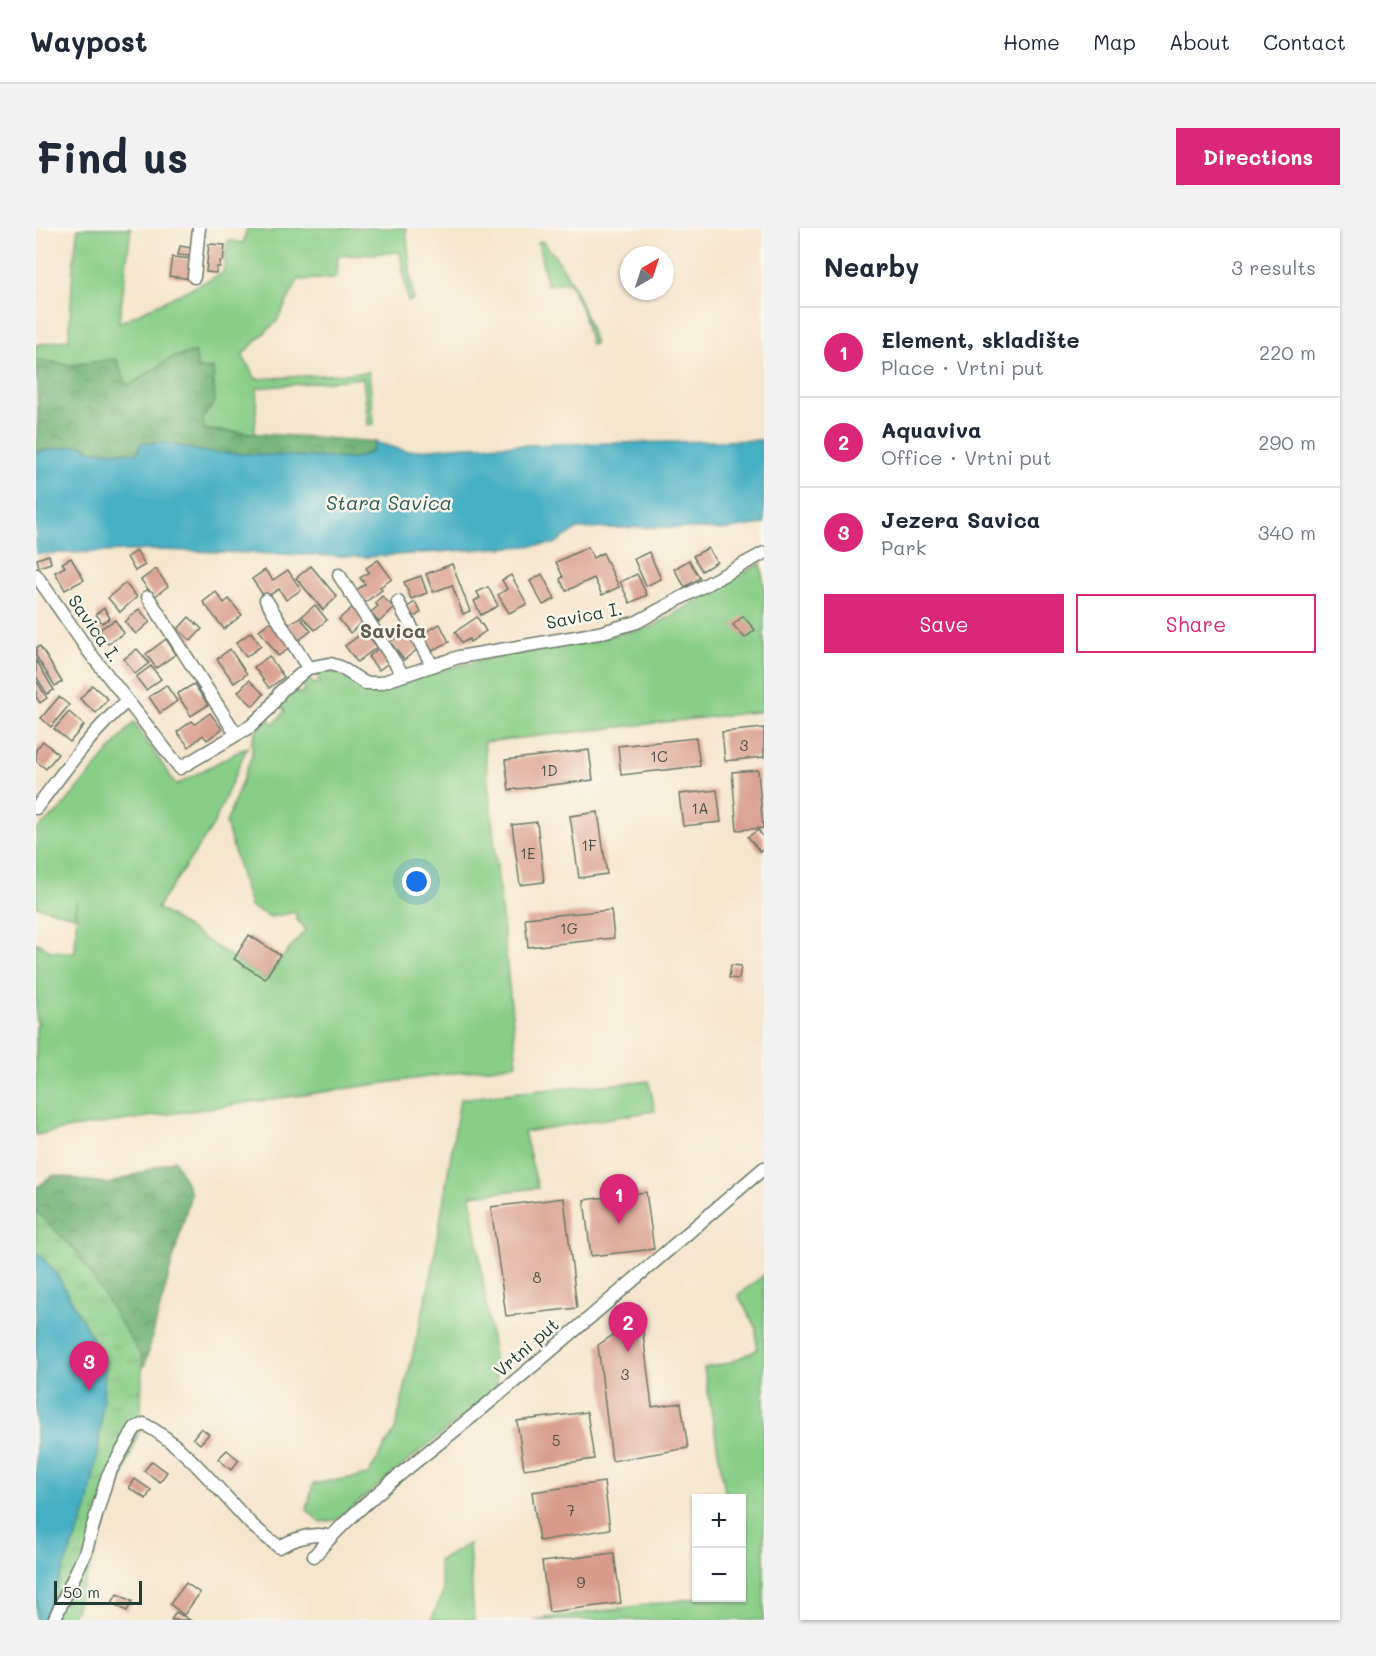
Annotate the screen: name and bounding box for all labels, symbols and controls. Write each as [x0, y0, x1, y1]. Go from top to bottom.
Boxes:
text: Waypost [30, 23, 147, 59]
text: Home [1003, 28, 1060, 55]
text: Map [1093, 28, 1136, 55]
text: About [1169, 28, 1230, 55]
text: Contact [1263, 28, 1346, 55]
button: Directions [1176, 128, 1340, 185]
text: Find us [36, 129, 188, 184]
north arrow [620, 246, 674, 300]
text: Nearby [824, 250, 919, 284]
text: 3 results [1231, 254, 1316, 280]
text: Element, skladište [881, 325, 1080, 354]
text: 1 [839, 339, 848, 365]
text: 220 m [1259, 339, 1316, 365]
text: Place · Vrtni put [881, 354, 1044, 380]
text: Aquaviva [881, 415, 981, 444]
text: 2 [838, 429, 849, 455]
text: 290 m [1258, 429, 1316, 455]
text: Office · Vrtni put [881, 444, 1052, 470]
water label: Stara Savica [326, 489, 452, 515]
text: Jezera Savica [881, 505, 1040, 534]
text: 3 [838, 519, 850, 545]
text: 340 m [1258, 519, 1316, 545]
text: Park [881, 534, 926, 560]
street label: Savica I. [63, 590, 127, 666]
button: Save [824, 594, 1064, 653]
button: Share [1076, 594, 1316, 653]
street label: Savica I. [544, 596, 624, 634]
district label: Savica [360, 617, 426, 643]
house number: 3 [740, 735, 749, 755]
house number: 1C [650, 746, 668, 766]
house number: 1D [540, 760, 558, 780]
house number: 1A [691, 798, 709, 818]
house number: 1F [581, 835, 597, 855]
house number: 1E [520, 843, 536, 863]
your location [402, 867, 431, 896]
house number: 1G [560, 918, 578, 938]
pin: 1 [600, 1174, 638, 1224]
house number: 8 [532, 1267, 542, 1287]
pin: 2 [608, 1302, 648, 1352]
street label: Vrtni put [488, 1312, 564, 1382]
pin: 3 [70, 1342, 108, 1391]
house number: 3 [621, 1364, 630, 1384]
house number: 5 [552, 1430, 560, 1450]
map controls [692, 1494, 746, 1602]
button: + [692, 1494, 746, 1548]
house number: 7 [567, 1500, 575, 1520]
button: − [692, 1548, 746, 1602]
house number: 9 [577, 1572, 586, 1592]
scale bar [54, 1578, 142, 1606]
text: 50 m [63, 1581, 100, 1602]

